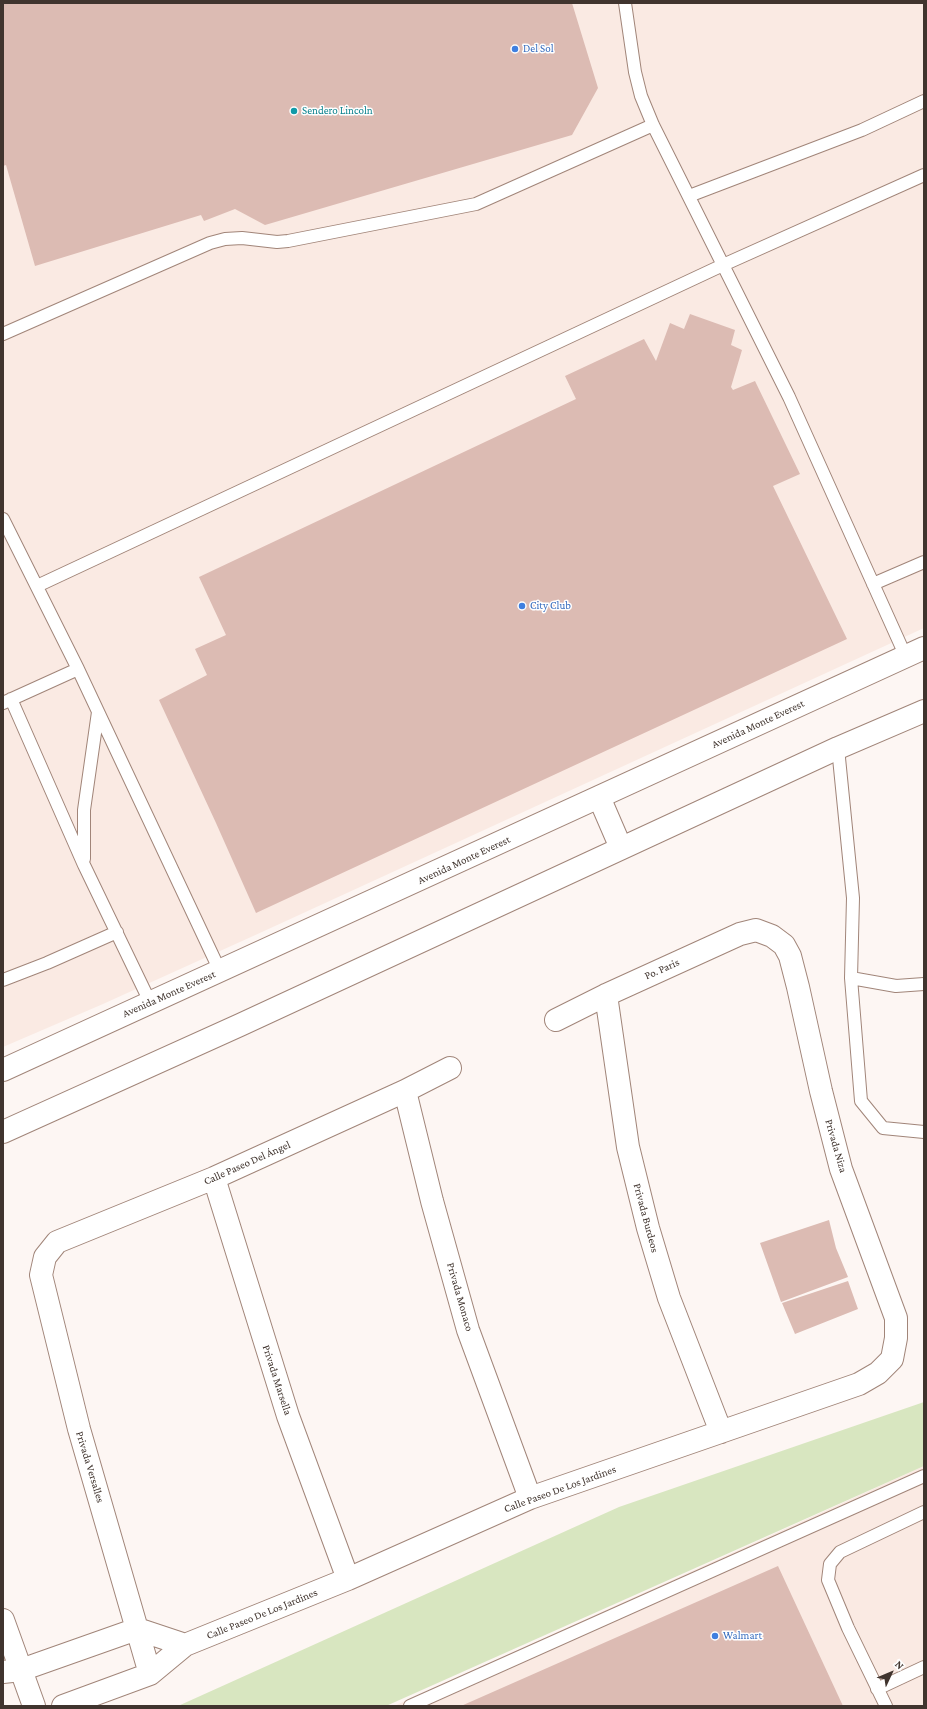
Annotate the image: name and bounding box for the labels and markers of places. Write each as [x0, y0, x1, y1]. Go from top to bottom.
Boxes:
place label: Del Sol [523, 42, 554, 56]
marker: Del Sol [510, 44, 520, 54]
place label: Sendero Lincoln [302, 104, 373, 118]
marker: Sendero Lincoln [289, 106, 299, 116]
place label: City Club [530, 599, 571, 613]
marker: City Club [517, 601, 527, 611]
place label: Walmart [723, 1629, 762, 1643]
marker: Walmart [710, 1631, 720, 1641]

